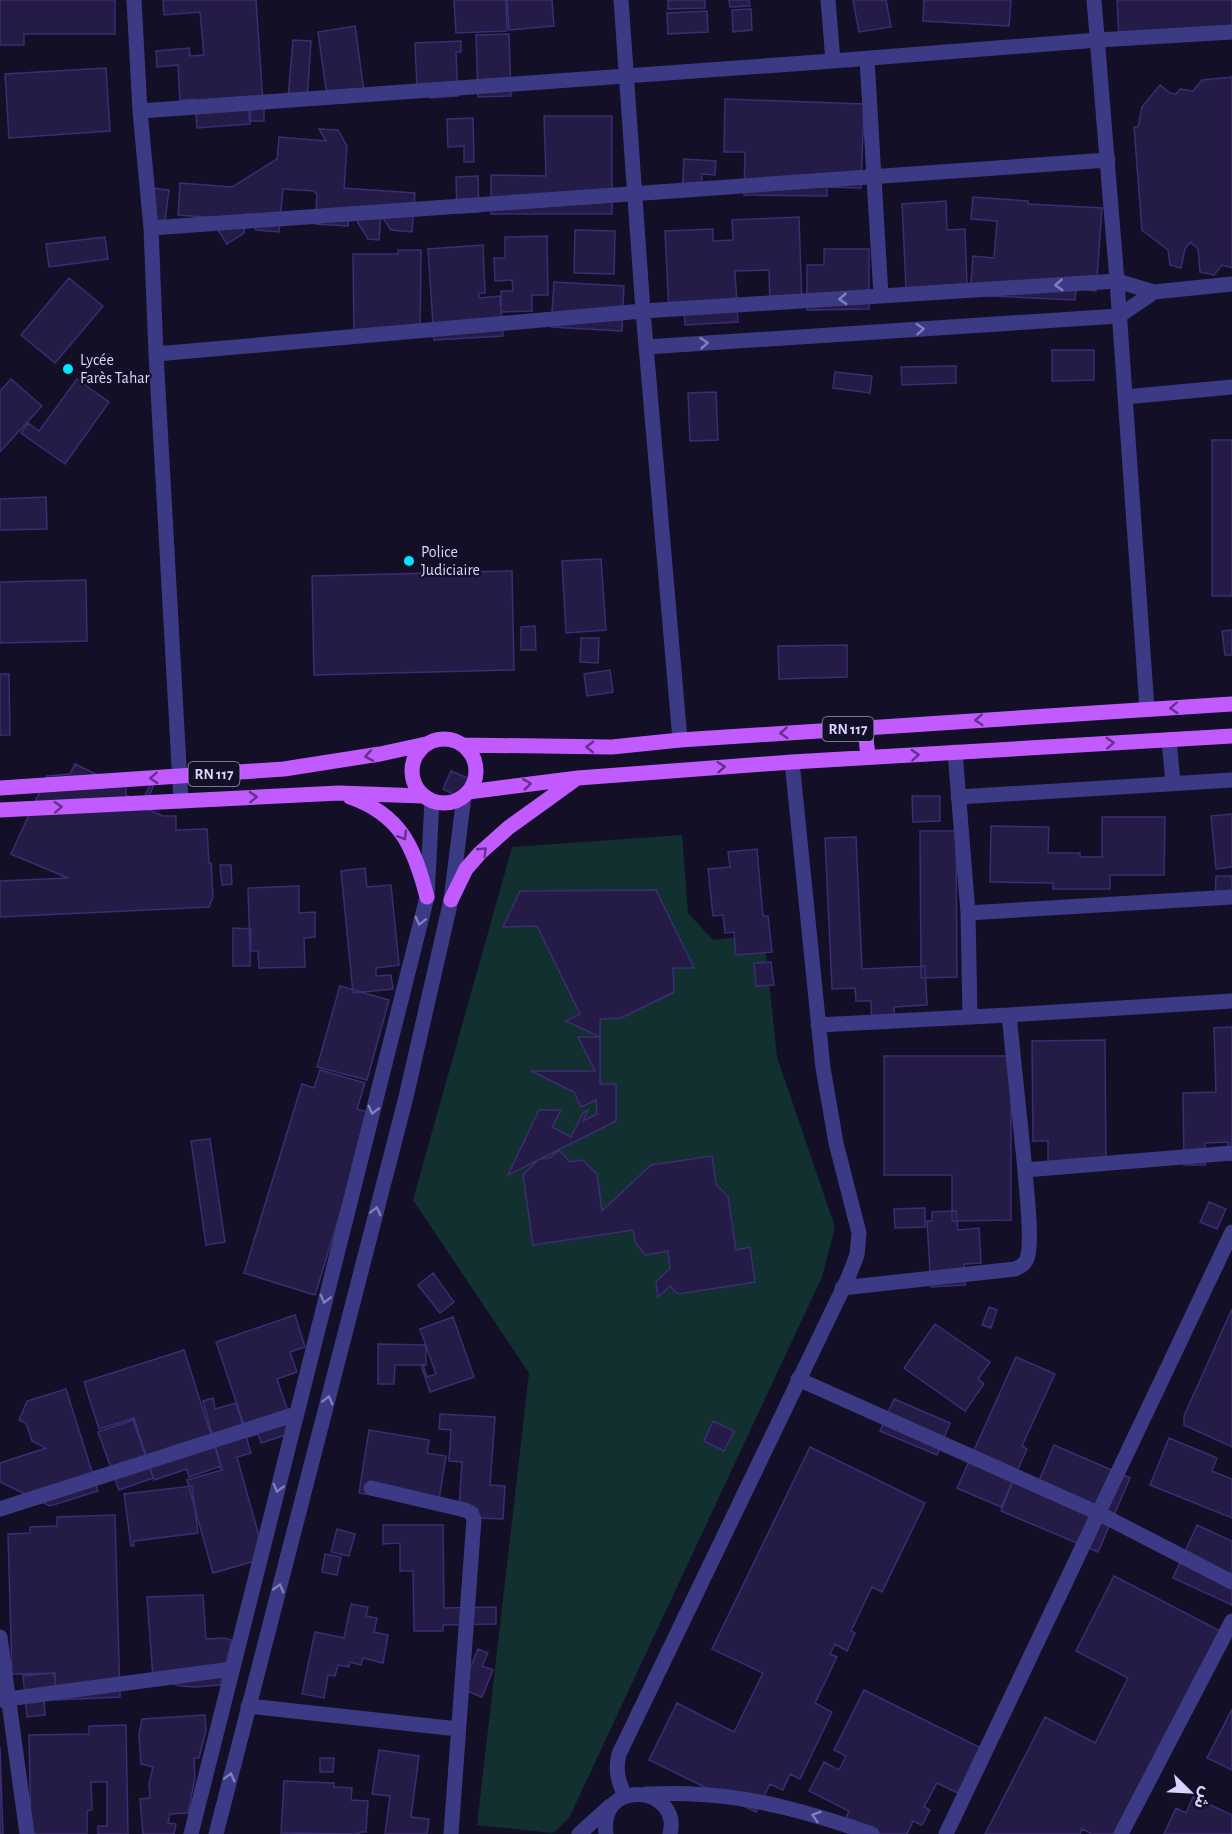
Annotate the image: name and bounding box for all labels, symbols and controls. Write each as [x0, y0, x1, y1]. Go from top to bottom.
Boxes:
one-way arrow [1054, 278, 1063, 291]
one-way arrow [838, 292, 847, 305]
one-way arrow [915, 323, 924, 336]
one-way arrow [700, 337, 709, 350]
place label: Lycée Farès Tahar [80, 352, 151, 386]
marker: Lycée Farès Tahar [61, 362, 75, 376]
place label: Police Judiciaire [421, 544, 480, 578]
marker: Police Judiciaire [402, 554, 416, 568]
one-way arrow [1169, 701, 1178, 714]
one-way arrow [974, 714, 983, 727]
road number: RN 117 [822, 717, 874, 741]
one-way arrow [780, 726, 789, 739]
one-way arrow [1106, 737, 1115, 750]
one-way arrow [586, 741, 595, 753]
one-way arrow [911, 748, 920, 761]
one-way arrow [364, 749, 374, 762]
one-way arrow [716, 761, 725, 774]
road number: RN 117 [188, 762, 240, 786]
one-way arrow [149, 772, 158, 785]
one-way arrow [522, 779, 531, 791]
one-way arrow [249, 791, 258, 804]
one-way arrow [54, 801, 63, 814]
one-way arrow [396, 830, 408, 840]
one-way arrow [476, 847, 486, 858]
one-way arrow [415, 916, 428, 926]
one-way arrow [367, 1105, 380, 1115]
one-way arrow [369, 1206, 382, 1216]
one-way arrow [320, 1294, 333, 1304]
one-way arrow [320, 1395, 333, 1405]
one-way arrow [272, 1483, 285, 1493]
one-way arrow [272, 1584, 284, 1594]
north arrow [1160, 1762, 1220, 1822]
one-way arrow [223, 1772, 236, 1782]
text: ش [1190, 1784, 1215, 1811]
one-way arrow [811, 1811, 822, 1823]

